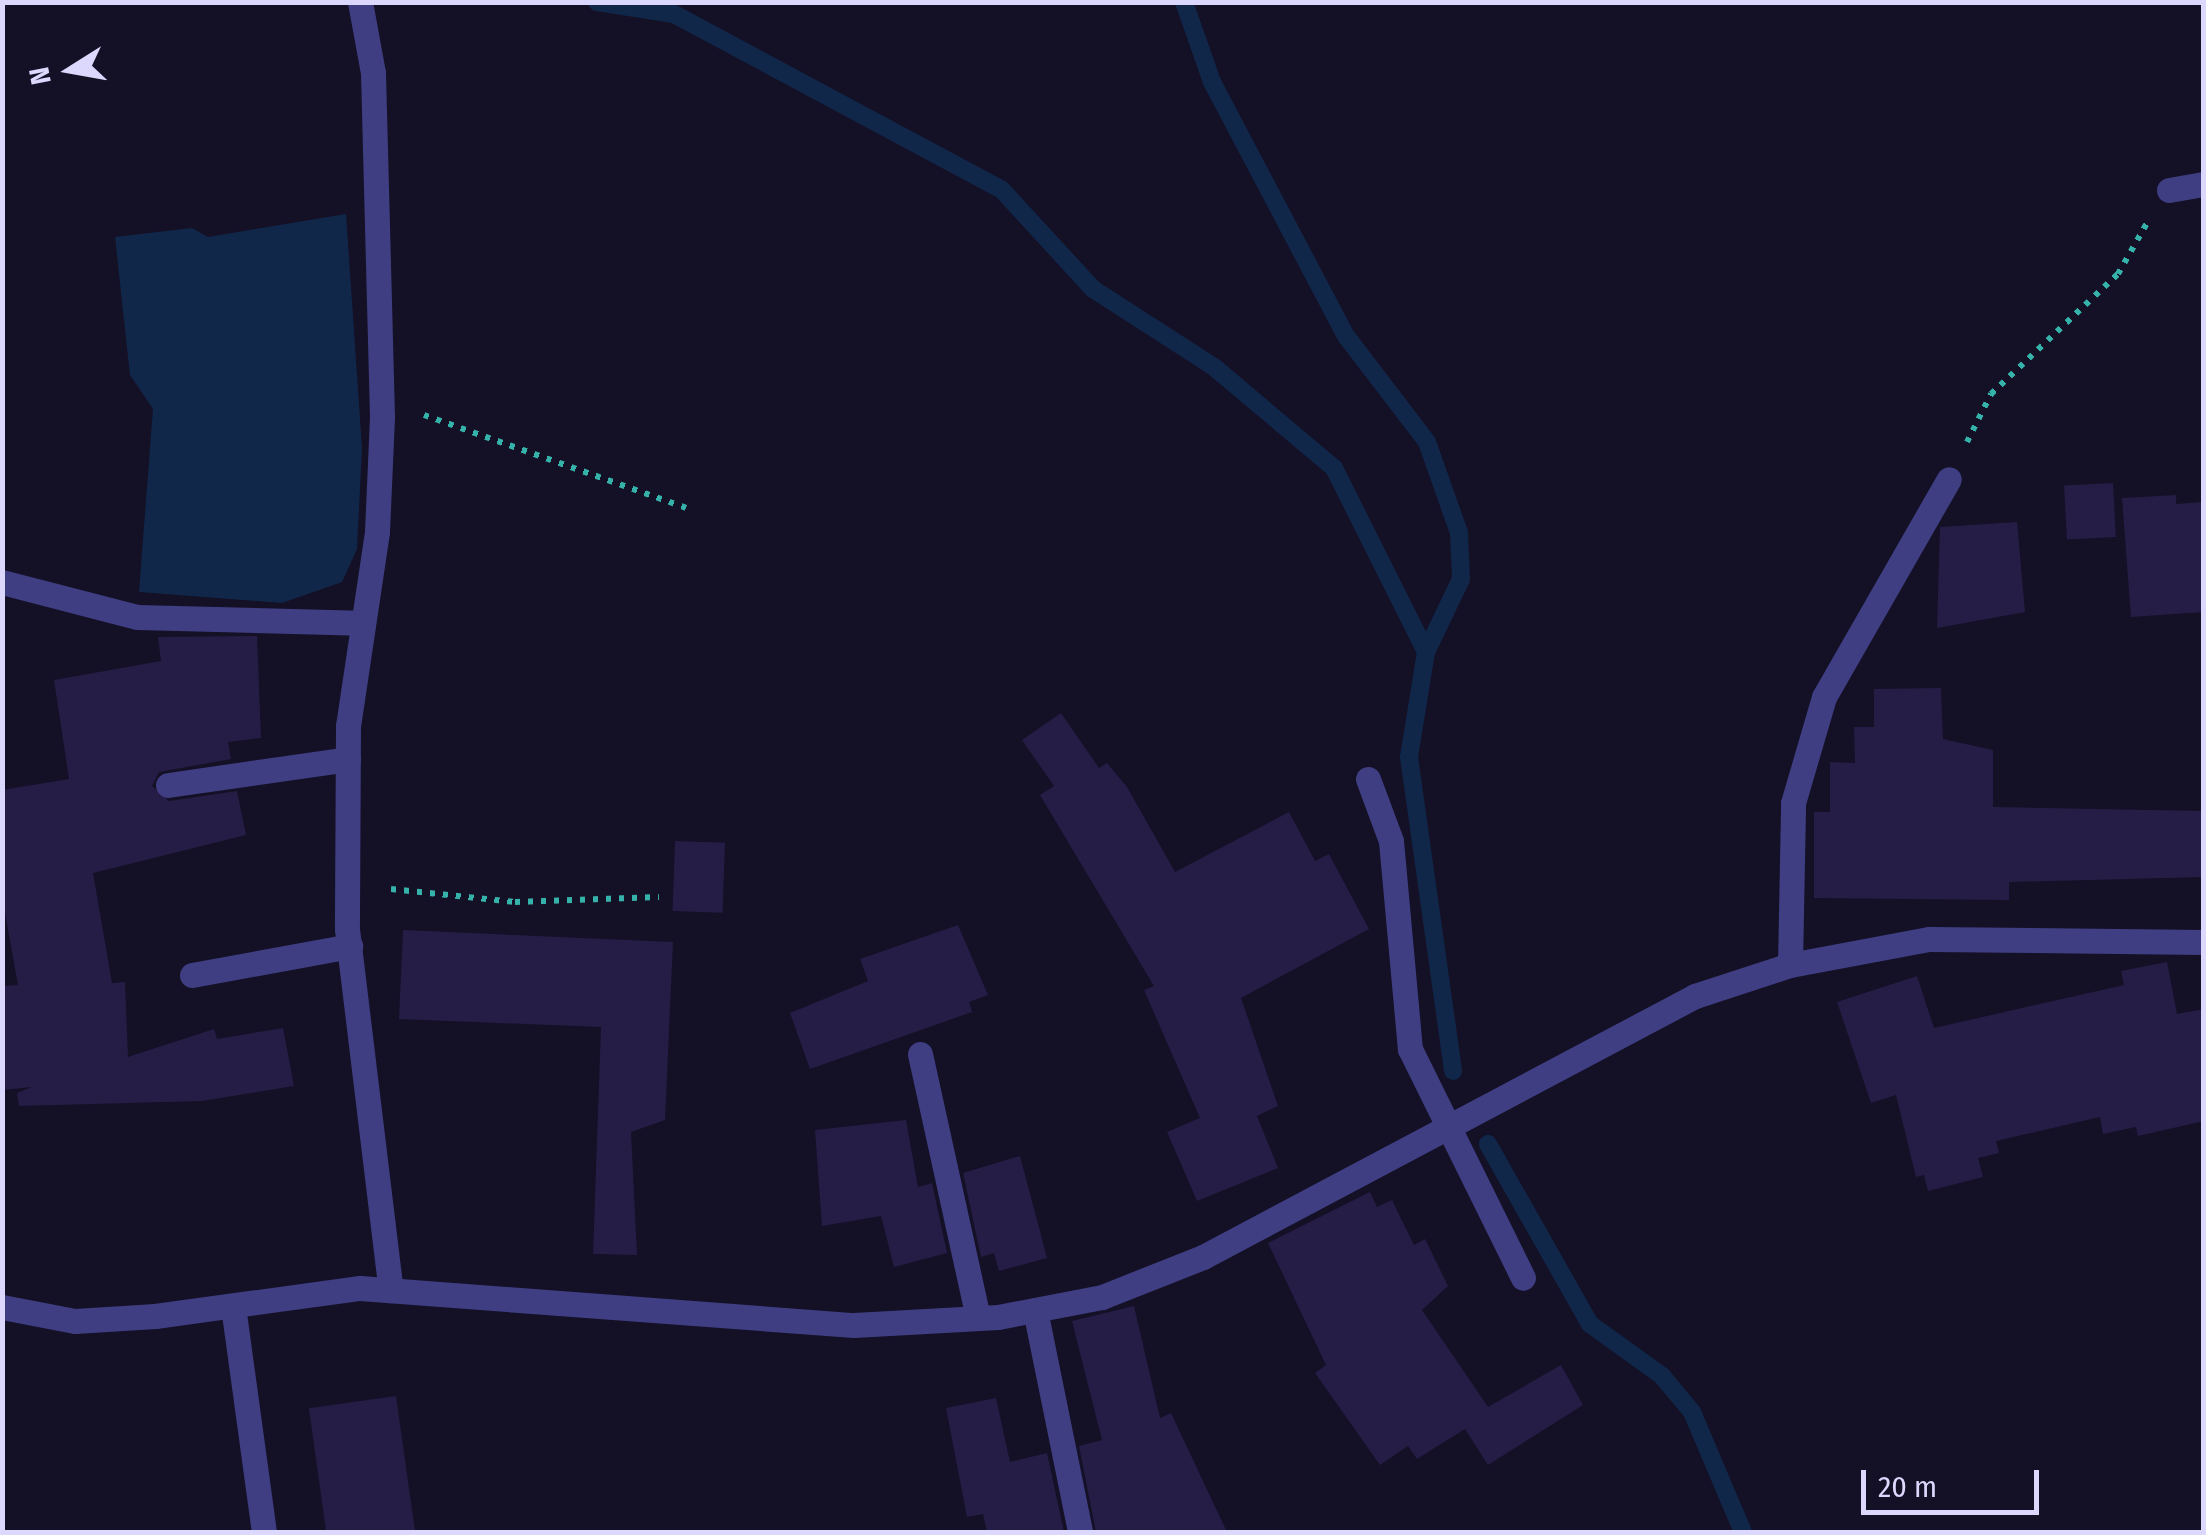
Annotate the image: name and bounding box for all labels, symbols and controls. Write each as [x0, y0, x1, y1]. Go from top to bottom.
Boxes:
north arrow [20, 20, 120, 120]
text: N [22, 64, 58, 87]
scale bar [1866, 1450, 2044, 1512]
text: 20 m [1878, 1469, 1937, 1505]

